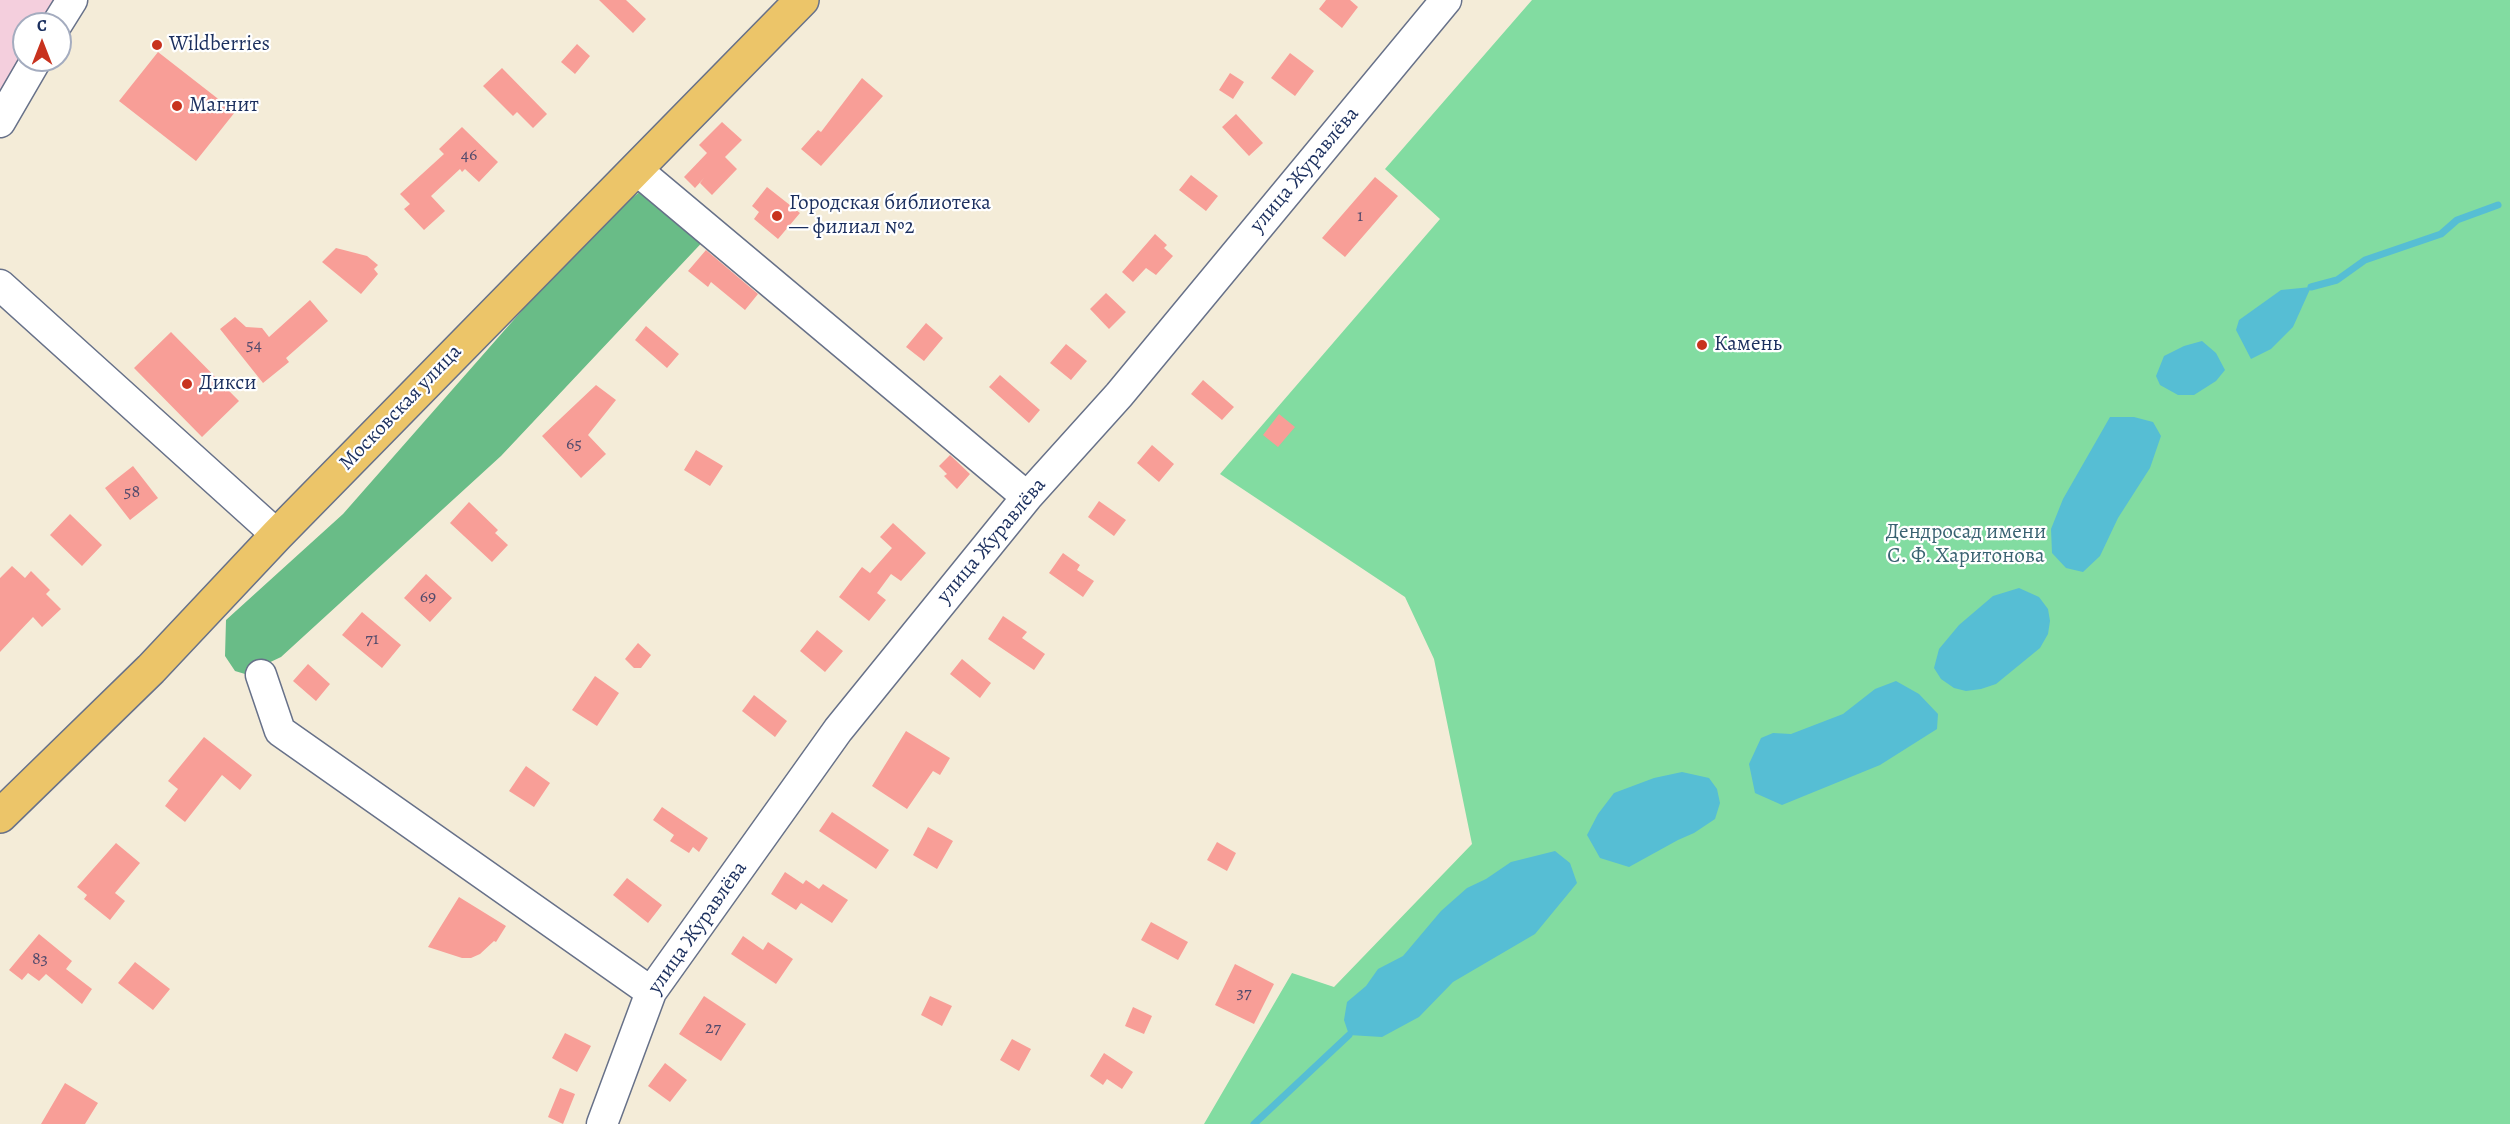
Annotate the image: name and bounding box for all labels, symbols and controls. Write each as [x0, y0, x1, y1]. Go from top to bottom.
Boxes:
north arrow [12, 12, 72, 72]
text: С [37, 15, 47, 37]
place label: Wildberries [169, 32, 270, 58]
marker: Wildberries [150, 38, 164, 52]
place label: Магнит [189, 93, 259, 119]
marker: Магнит [170, 99, 184, 113]
street label: улица Журавлёва [1245, 102, 1365, 238]
house number: 46 [461, 145, 477, 167]
place label: Городская библиотека — филиал №2 [789, 191, 991, 241]
house number: 1 [1357, 206, 1363, 228]
marker: Городская библиотека — филиал №2 [770, 209, 784, 223]
place label: Камень [1714, 332, 1782, 358]
house number: 54 [246, 335, 262, 357]
marker: Камень [1695, 338, 1709, 352]
street label: Московская улица [335, 340, 467, 476]
place label: Дикси [199, 371, 257, 397]
marker: Дикси [180, 377, 194, 391]
house number: 65 [566, 434, 582, 456]
street label: улица Журавлёва [932, 473, 1052, 609]
house number: 58 [124, 482, 140, 504]
park label: Дендросад имени С. Ф. Харитонова [1886, 520, 2046, 570]
house number: 69 [420, 587, 436, 609]
house number: 71 [365, 629, 379, 651]
street label: улица Журавлёва [643, 857, 753, 999]
house number: 83 [32, 949, 48, 971]
house number: 37 [1236, 983, 1252, 1005]
house number: 27 [705, 1018, 721, 1040]

